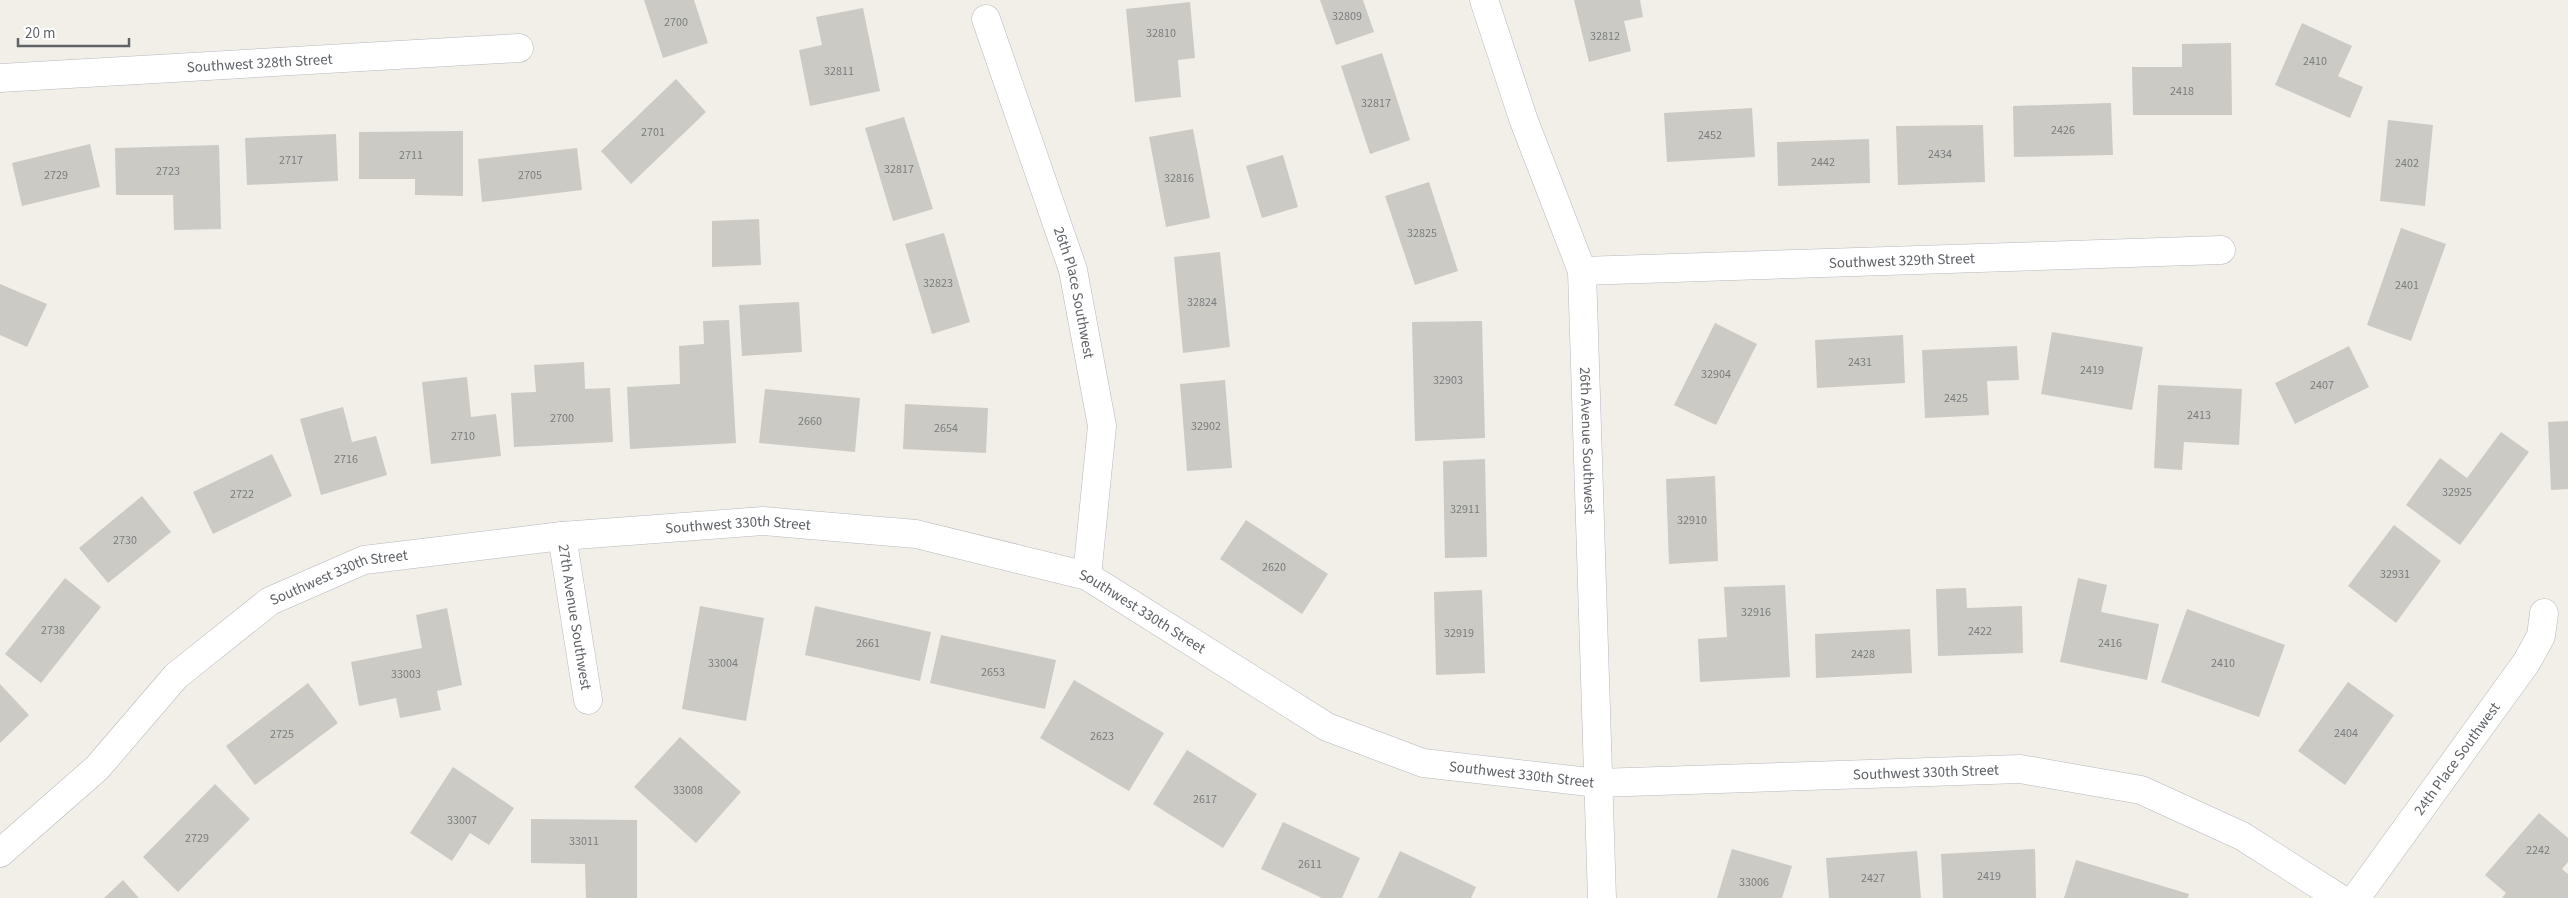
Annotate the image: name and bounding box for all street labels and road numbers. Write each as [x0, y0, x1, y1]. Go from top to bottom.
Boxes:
street label: Southwest 328th Street [186, 48, 333, 78]
street label: 26th Place Southwest [1048, 224, 1100, 360]
street label: Southwest 329th Street [1828, 248, 1975, 273]
street label: 26th Avenue Southwest [1575, 367, 1600, 515]
street label: Southwest 330th Street [664, 510, 812, 539]
street label: 27th Avenue Southwest [553, 543, 597, 691]
street label: Southwest 330th Street [266, 544, 409, 610]
street label: Southwest 330th Street [1077, 564, 1210, 659]
street label: 24th Place Southwest [2409, 698, 2505, 819]
street label: Southwest 330th Street [1448, 756, 1595, 793]
street label: Southwest 330th Street [1853, 759, 1999, 785]

